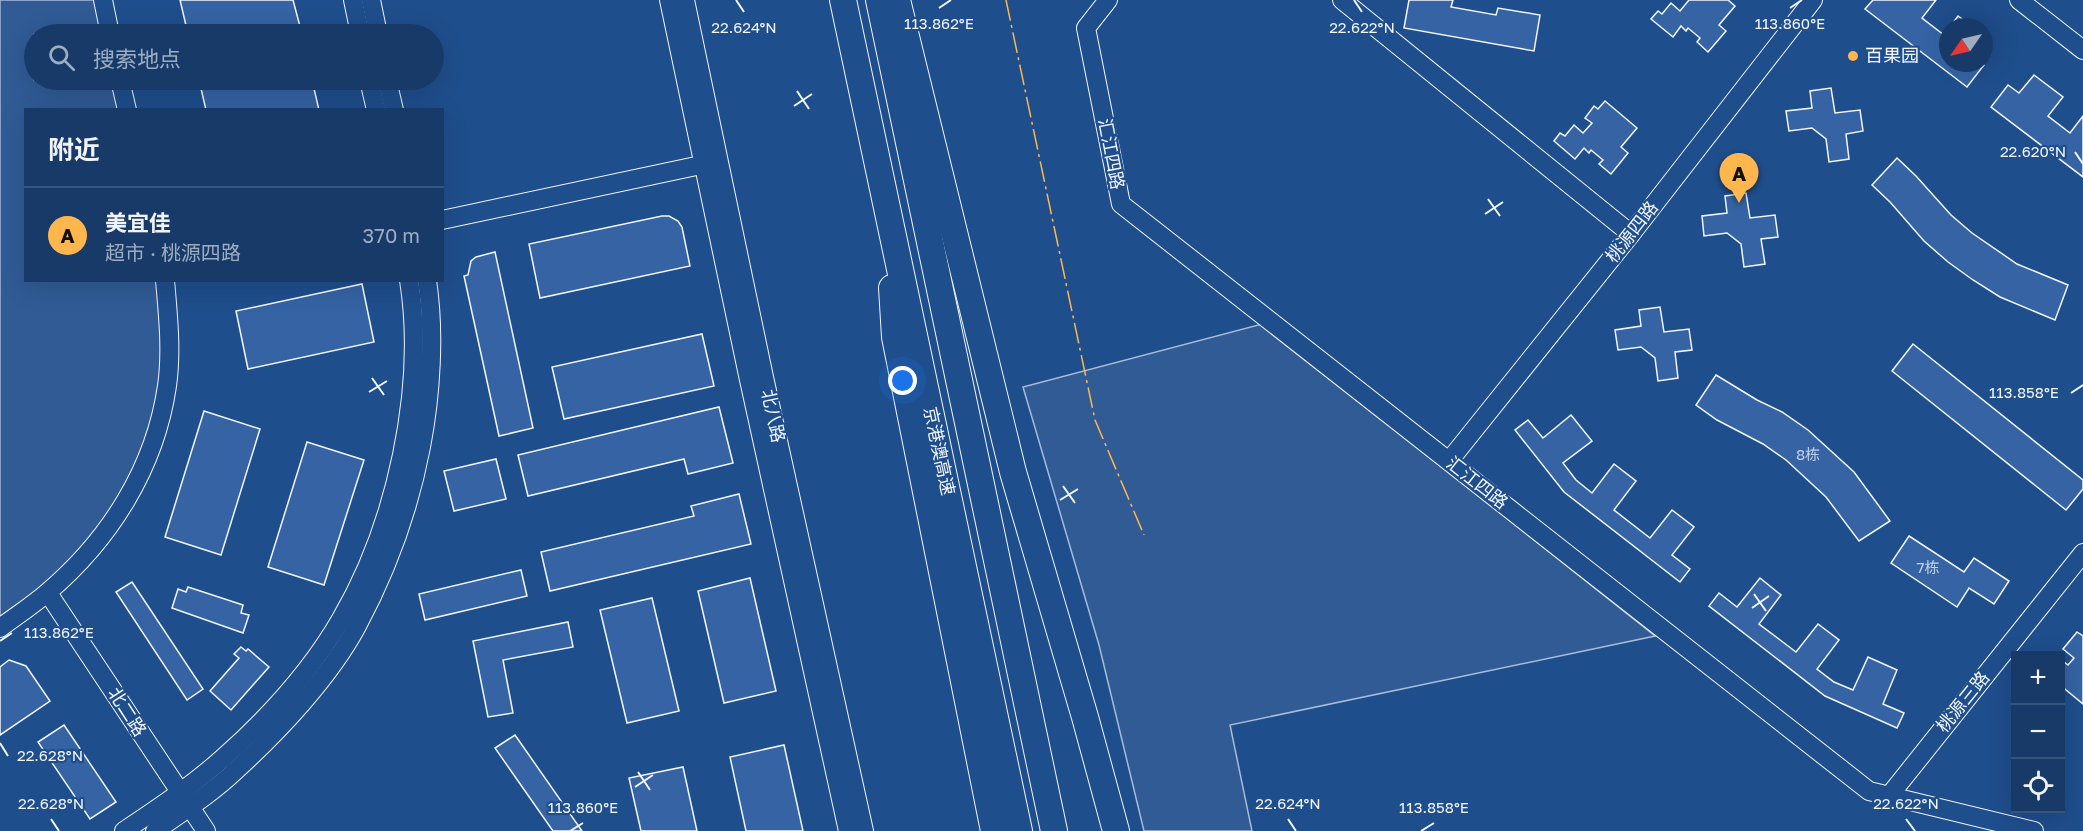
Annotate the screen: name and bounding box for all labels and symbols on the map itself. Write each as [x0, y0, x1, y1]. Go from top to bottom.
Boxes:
text: 113.862°E [904, 14, 974, 32]
text: 113.860°E [1755, 14, 1825, 32]
text: 22.624°N [711, 18, 777, 36]
text: 22.622°N [1329, 18, 1395, 36]
north arrow [1939, 18, 1993, 72]
place label: 百果园 [1865, 44, 1919, 66]
marker: 百果园 [1846, 49, 1860, 63]
street label: 汇江四路 [1094, 116, 1130, 191]
text: 22.620°N [2000, 142, 2066, 160]
pin: A [1720, 154, 1758, 203]
street label: 桃源四路 [1600, 196, 1662, 267]
your location [888, 366, 917, 395]
text: 113.858°E [1989, 383, 2059, 401]
street label: 北八路 [758, 387, 790, 444]
street label: 京港澳高速 [920, 404, 960, 497]
house number: 8栋 [1796, 445, 1820, 463]
street label: 汇江四路 [1442, 451, 1513, 513]
house number: 7栋 [1917, 558, 1939, 576]
text: 113.862°E [24, 623, 94, 641]
street label: 桃源三路 [1931, 666, 1993, 736]
street label: 北二路 [104, 683, 152, 740]
text: 22.628°N [17, 746, 83, 764]
text: 22.628°N [18, 794, 84, 812]
text: 22.624°N [1255, 794, 1321, 812]
text: 22.622°N [1873, 794, 1939, 812]
text: 113.860°E [548, 798, 618, 816]
text: 113.858°E [1399, 798, 1469, 816]

